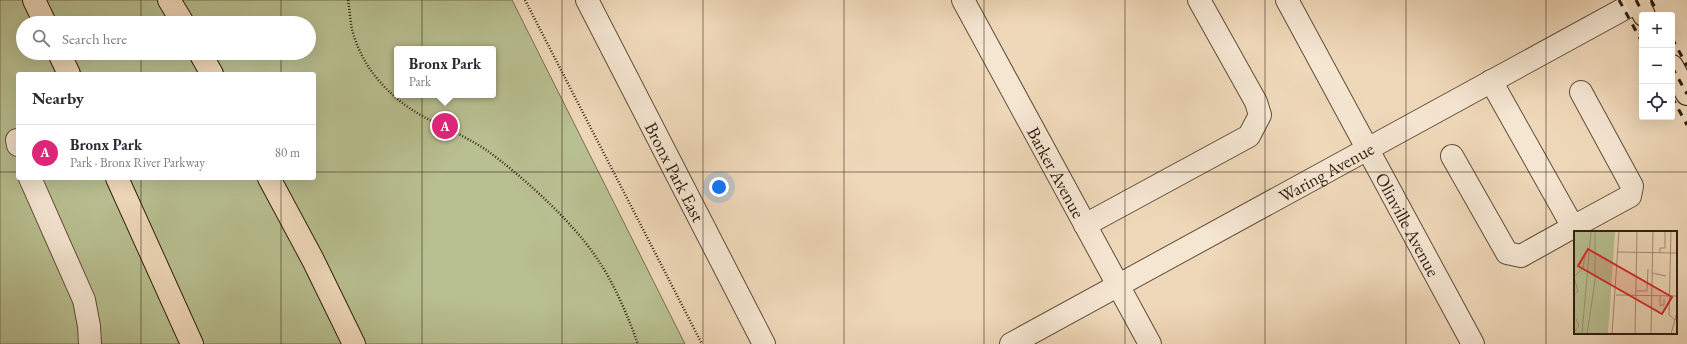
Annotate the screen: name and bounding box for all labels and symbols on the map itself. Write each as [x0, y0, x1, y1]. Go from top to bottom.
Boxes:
pin: A [432, 111, 458, 141]
street label: Bronx Park East [640, 118, 711, 226]
street label: Barker Avenue [1022, 123, 1091, 222]
street label: Waring Avenue [1274, 136, 1378, 207]
street label: Olinville Avenue [1371, 168, 1446, 280]
your location [709, 177, 729, 197]
inset map [1574, 231, 1677, 334]

